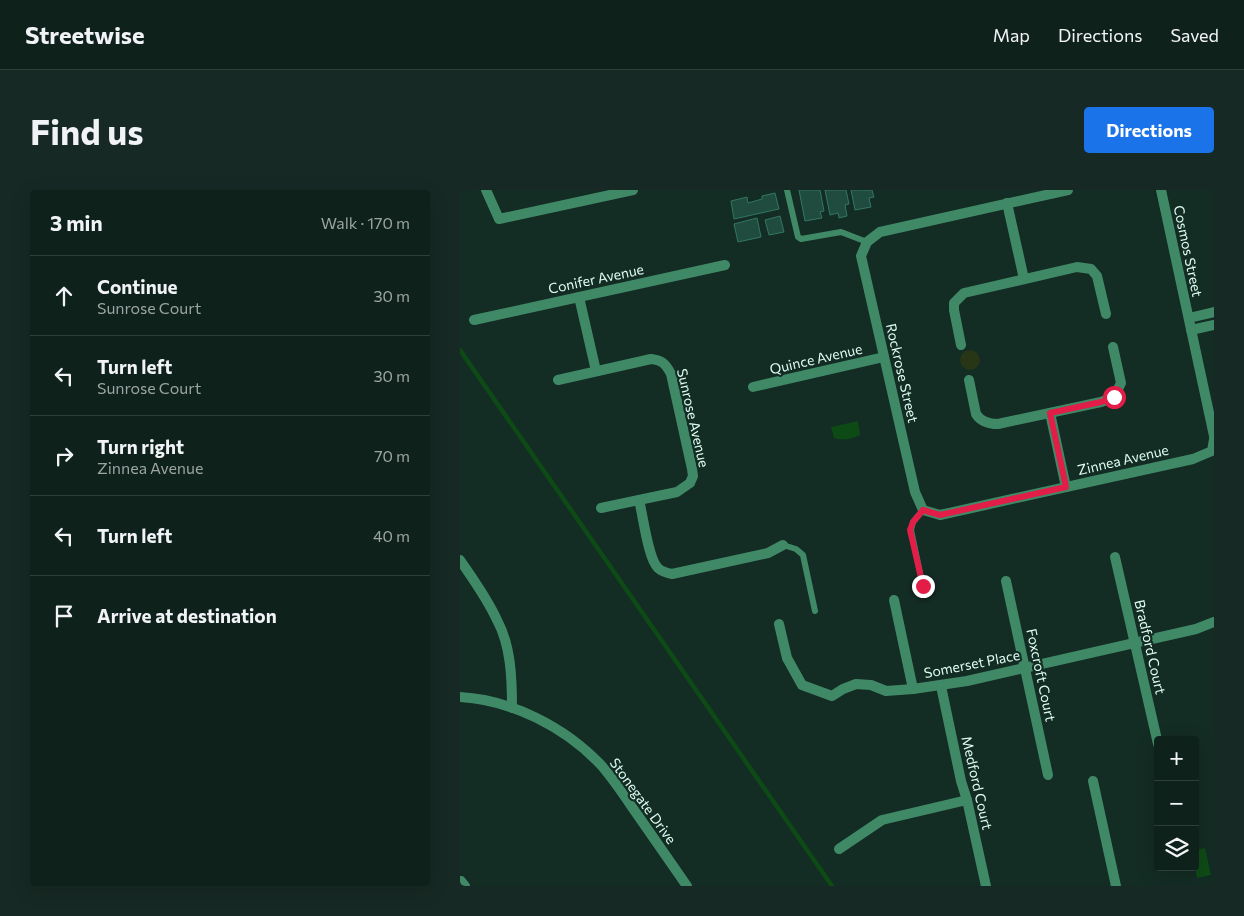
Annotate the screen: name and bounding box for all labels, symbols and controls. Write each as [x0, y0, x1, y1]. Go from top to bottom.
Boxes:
text: Streetwise [25, 20, 145, 49]
text: Map [993, 24, 1030, 46]
text: Directions [1058, 24, 1142, 46]
text: Saved [1170, 24, 1219, 46]
button: Directions [1084, 107, 1214, 153]
text: Find us [30, 109, 144, 152]
street label: Cosmos Street [1170, 204, 1207, 299]
text: 3 min [50, 210, 103, 235]
text: Walk · 170 m [321, 213, 410, 232]
street label: Conifer Avenue [547, 260, 645, 297]
text: Continue [97, 275, 177, 298]
icon: ahead [50, 282, 78, 310]
text: 30 m [373, 286, 410, 305]
text: Sunrose Court [97, 298, 201, 317]
street label: Rockrose Street [883, 322, 922, 424]
street label: Quince Avenue [768, 340, 864, 377]
text: Turn left [97, 355, 172, 378]
icon: left [50, 362, 78, 390]
text: 30 m [373, 366, 410, 385]
street label: Sunrose Avenue [674, 367, 713, 469]
text: Sunrose Court [97, 378, 201, 397]
route start [1103, 386, 1126, 409]
text: Turn right [97, 435, 184, 458]
street label: Zinnea Avenue [1076, 441, 1170, 478]
icon: right [50, 442, 78, 470]
text: 70 m [374, 446, 410, 465]
text: Zinnea Avenue [97, 458, 203, 477]
icon: left [50, 522, 78, 550]
text: Turn left [97, 524, 172, 547]
text: 40 m [373, 526, 410, 545]
route end [912, 575, 935, 598]
street label: Bradford Court [1131, 598, 1170, 696]
icon: arrive [50, 602, 78, 630]
text: Arrive at destination [97, 604, 277, 627]
street label: Foxcroft Court [1023, 627, 1060, 723]
street label: Somerset Place [922, 646, 1021, 681]
street label: Medford Court [958, 734, 997, 832]
map controls [1154, 736, 1199, 871]
button: + [1154, 736, 1199, 781]
street label: Stonegate Drive [607, 755, 680, 847]
button: − [1154, 781, 1199, 826]
button: layers [1154, 826, 1199, 871]

